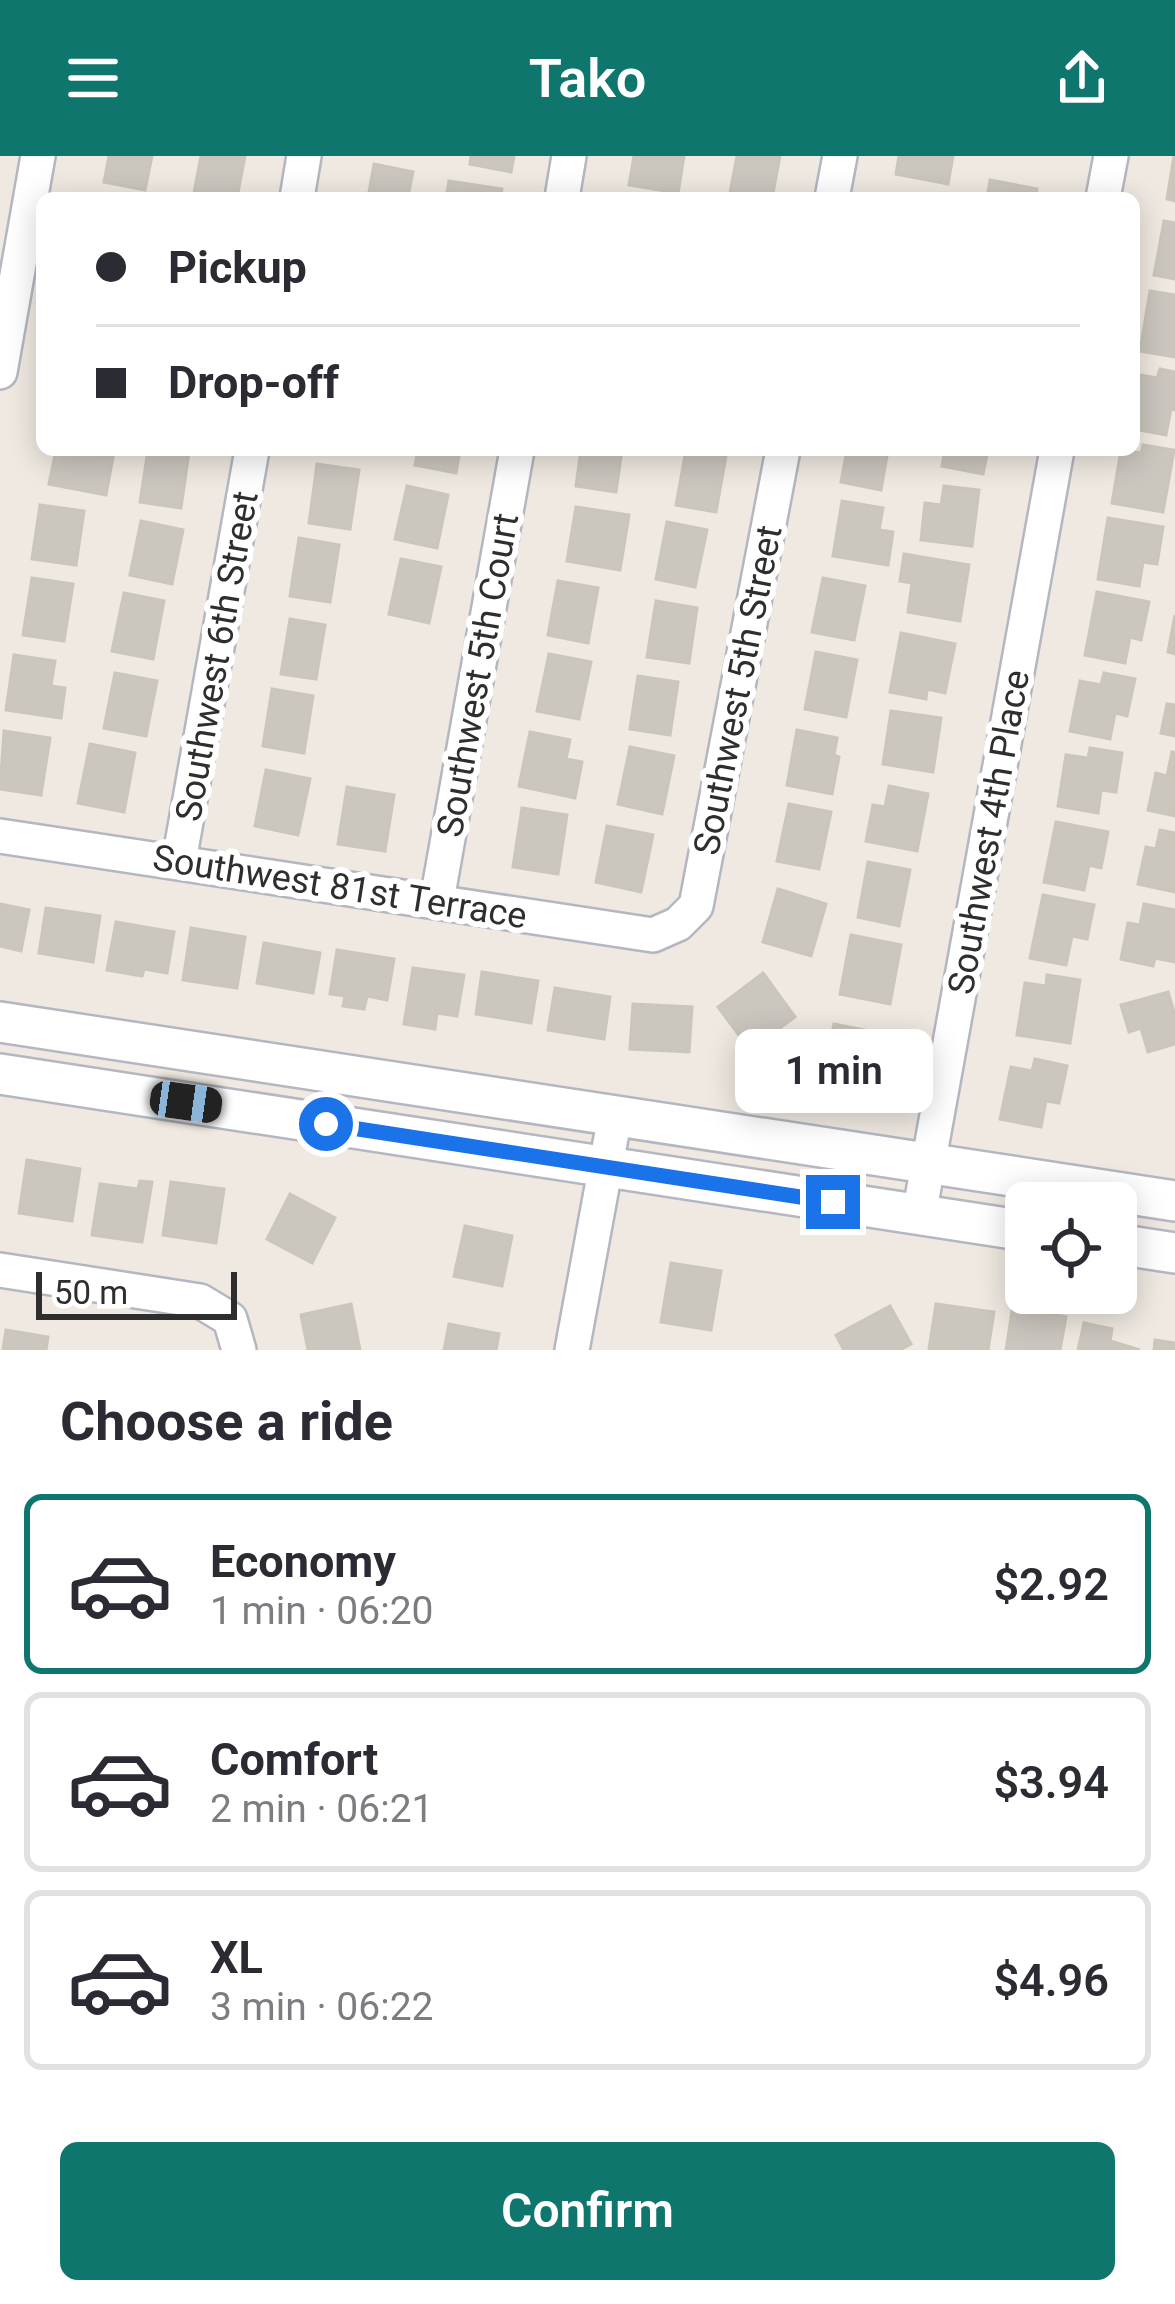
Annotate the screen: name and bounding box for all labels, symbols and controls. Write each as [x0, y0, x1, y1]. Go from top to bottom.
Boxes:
icon: menu [60, 45, 126, 111]
icon: share [1049, 45, 1115, 111]
text: Tako [529, 47, 646, 110]
text: Pickup [168, 241, 307, 294]
text: Drop-off [168, 356, 339, 409]
street label: Southwest 6th Street [167, 488, 267, 825]
street label: Southwest 5th Court [429, 510, 527, 840]
street label: Southwest 5th Street [685, 522, 791, 858]
street label: Southwest 4th Place [940, 667, 1038, 998]
street label: Southwest 81st Terrace [150, 837, 530, 937]
callout: 1 min [734, 1028, 932, 1112]
text: 1 min [785, 1048, 883, 1094]
car [148, 1079, 224, 1125]
route start [299, 1097, 353, 1151]
route end [806, 1175, 860, 1229]
map controls [1005, 1182, 1137, 1314]
button: locate [1005, 1182, 1137, 1314]
scale bar [36, 1266, 237, 1319]
text: 50 m [54, 1273, 128, 1312]
text: Choose a ride [60, 1390, 393, 1453]
icon: car [66, 1530, 174, 1638]
text: Economy [210, 1535, 396, 1588]
text: $2.92 [993, 1558, 1109, 1611]
text: 1 min · 06:20 [210, 1588, 433, 1634]
icon: car [66, 1728, 174, 1836]
text: Comfort [210, 1733, 378, 1786]
text: $3.94 [993, 1756, 1109, 1809]
text: 2 min · 06:21 [210, 1786, 433, 1832]
icon: car [66, 1926, 174, 2034]
text: XL [210, 1931, 263, 1984]
text: $4.96 [993, 1954, 1109, 2007]
text: 3 min · 06:22 [210, 1984, 433, 2030]
button: Confirm [60, 2142, 1115, 2280]

